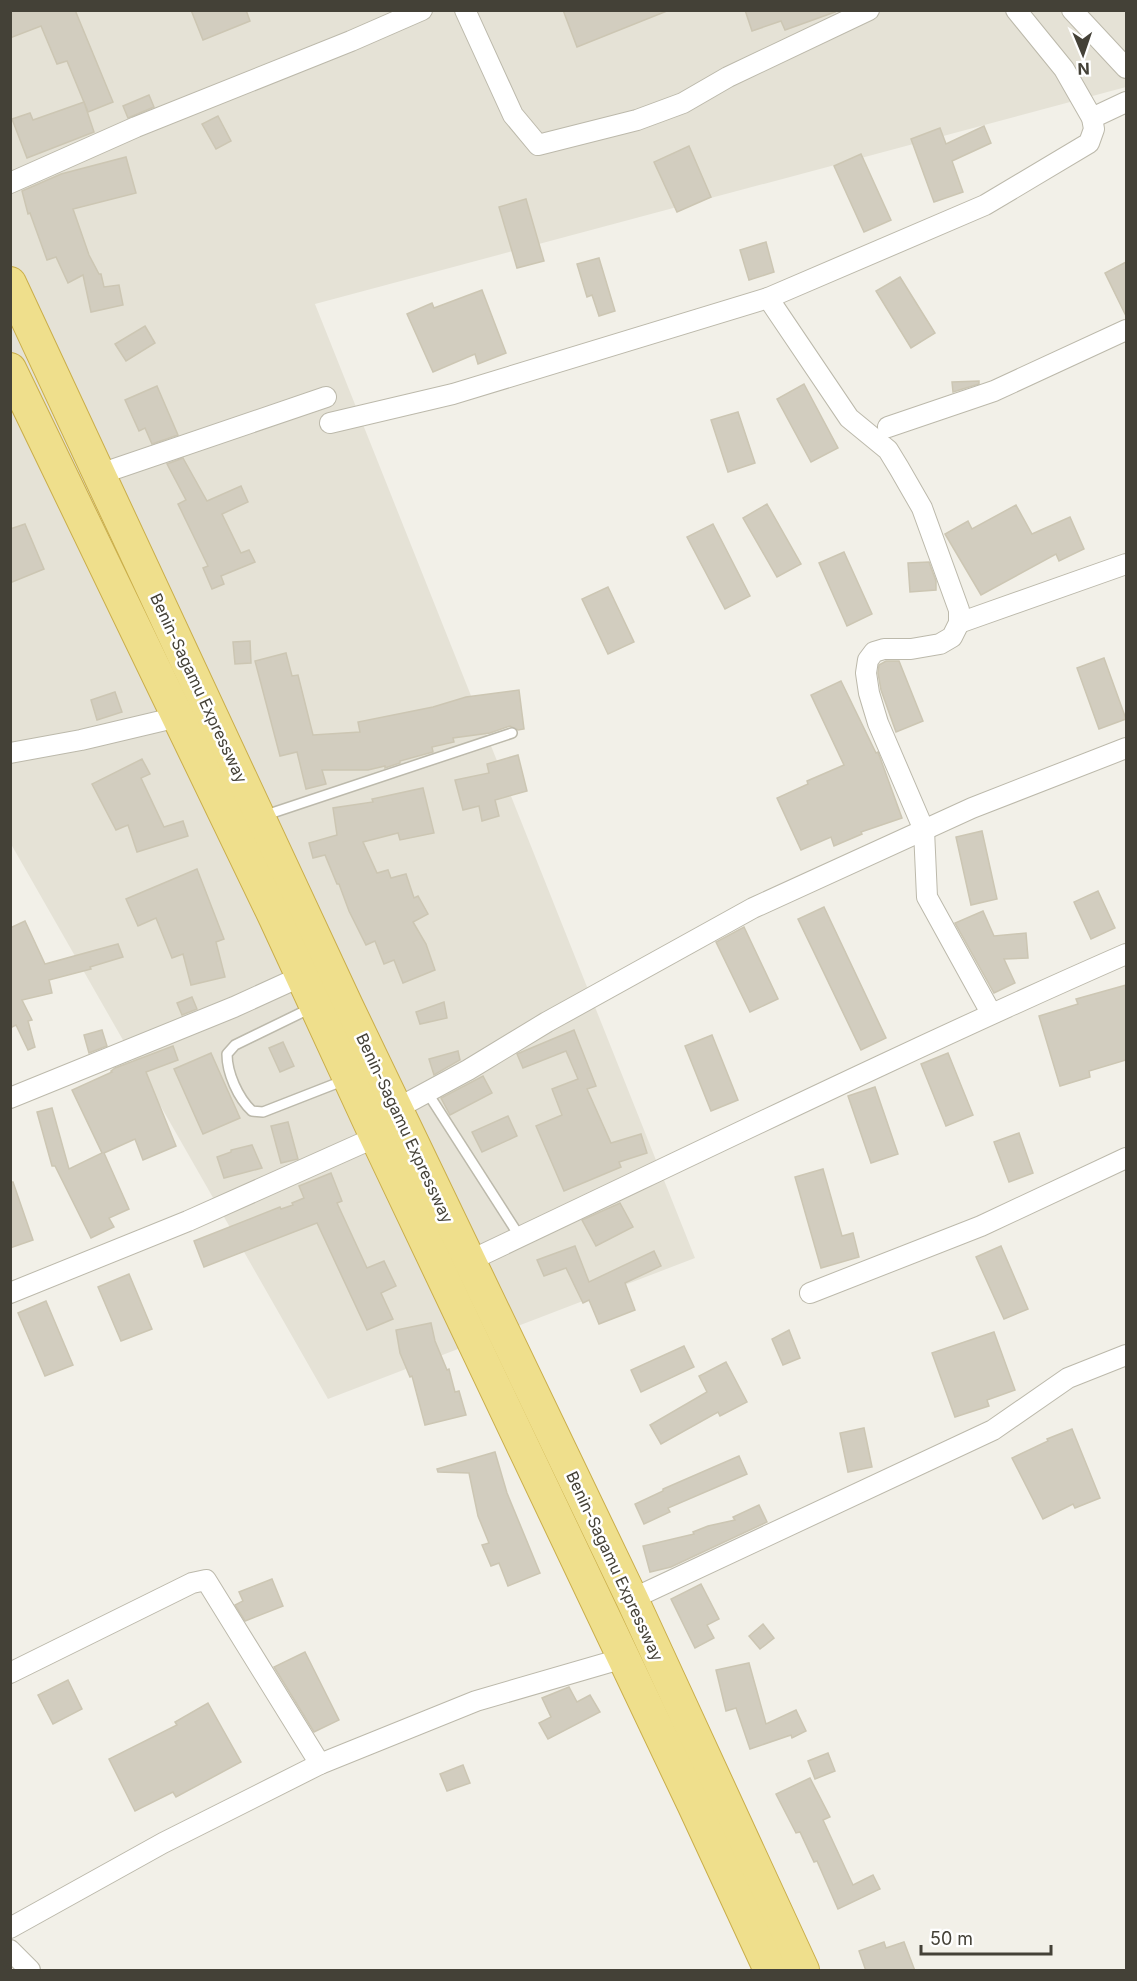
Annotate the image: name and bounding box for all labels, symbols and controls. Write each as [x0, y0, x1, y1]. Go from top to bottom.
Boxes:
north arrow [1053, 24, 1113, 84]
text: N [1077, 59, 1090, 79]
street label: Benin-Sagamu Expressway [146, 590, 252, 786]
street label: Benin-Sagamu Expressway [352, 1030, 458, 1226]
street label: Benin-Sagamu Expressway [562, 1468, 668, 1664]
scale bar [921, 1918, 1052, 1956]
text: 50 m [930, 1928, 973, 1949]

